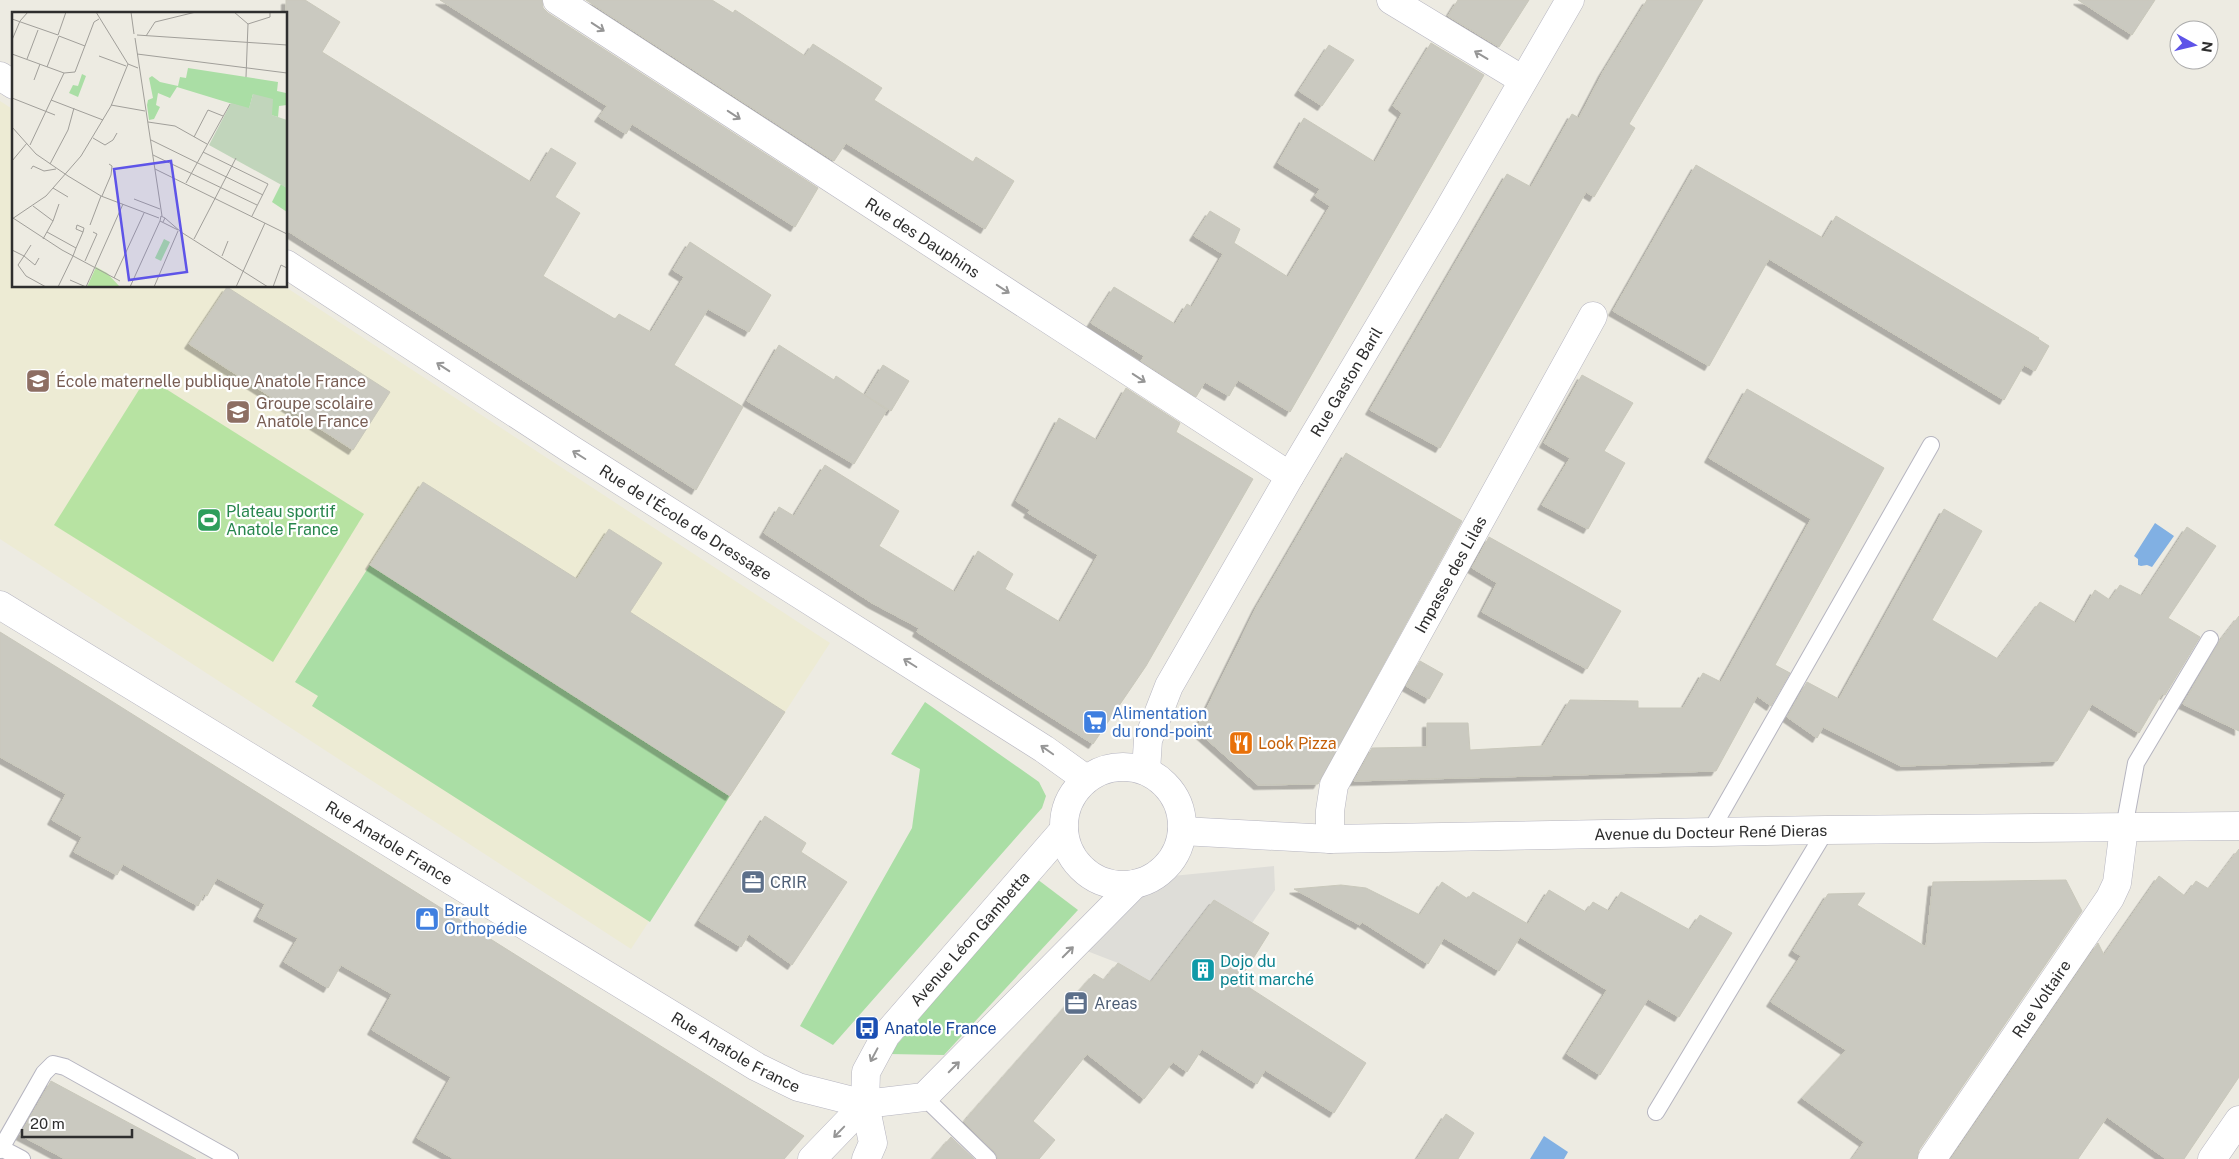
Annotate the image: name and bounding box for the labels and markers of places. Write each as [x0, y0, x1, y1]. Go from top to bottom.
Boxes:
school or university icon: École maternelle publique Anatole France [25, 368, 51, 394]
place label: École maternelle publique Anatole France [56, 371, 366, 391]
place label: Groupe scolaire Anatole France [256, 394, 373, 431]
school or university icon: Groupe scolaire Anatole France [225, 399, 251, 425]
place label: Plateau sportif Anatole France [226, 502, 339, 539]
sports icon: Plateau sportif Anatole France [196, 507, 222, 533]
place label: Alimentation du rond-point [1112, 704, 1212, 741]
supermarket icon: Alimentation du rond-point [1082, 709, 1108, 735]
restaurant icon: Look Pizza [1228, 730, 1254, 756]
place label: Look Pizza [1258, 734, 1337, 753]
office icon: CRIR [740, 869, 766, 895]
place label: CRIR [770, 873, 807, 892]
place label: Brault Orthopédie [444, 901, 527, 938]
shop icon: Brault Orthopédie [414, 906, 440, 932]
place label: Dojo du petit marché [1220, 952, 1314, 989]
building icon: Dojo du petit marché [1190, 957, 1216, 983]
office icon: Areas [1063, 990, 1089, 1016]
place label: Areas [1094, 994, 1137, 1013]
bus stop icon: Anatole France [854, 1015, 880, 1041]
place label: Anatole France [884, 1019, 997, 1038]

